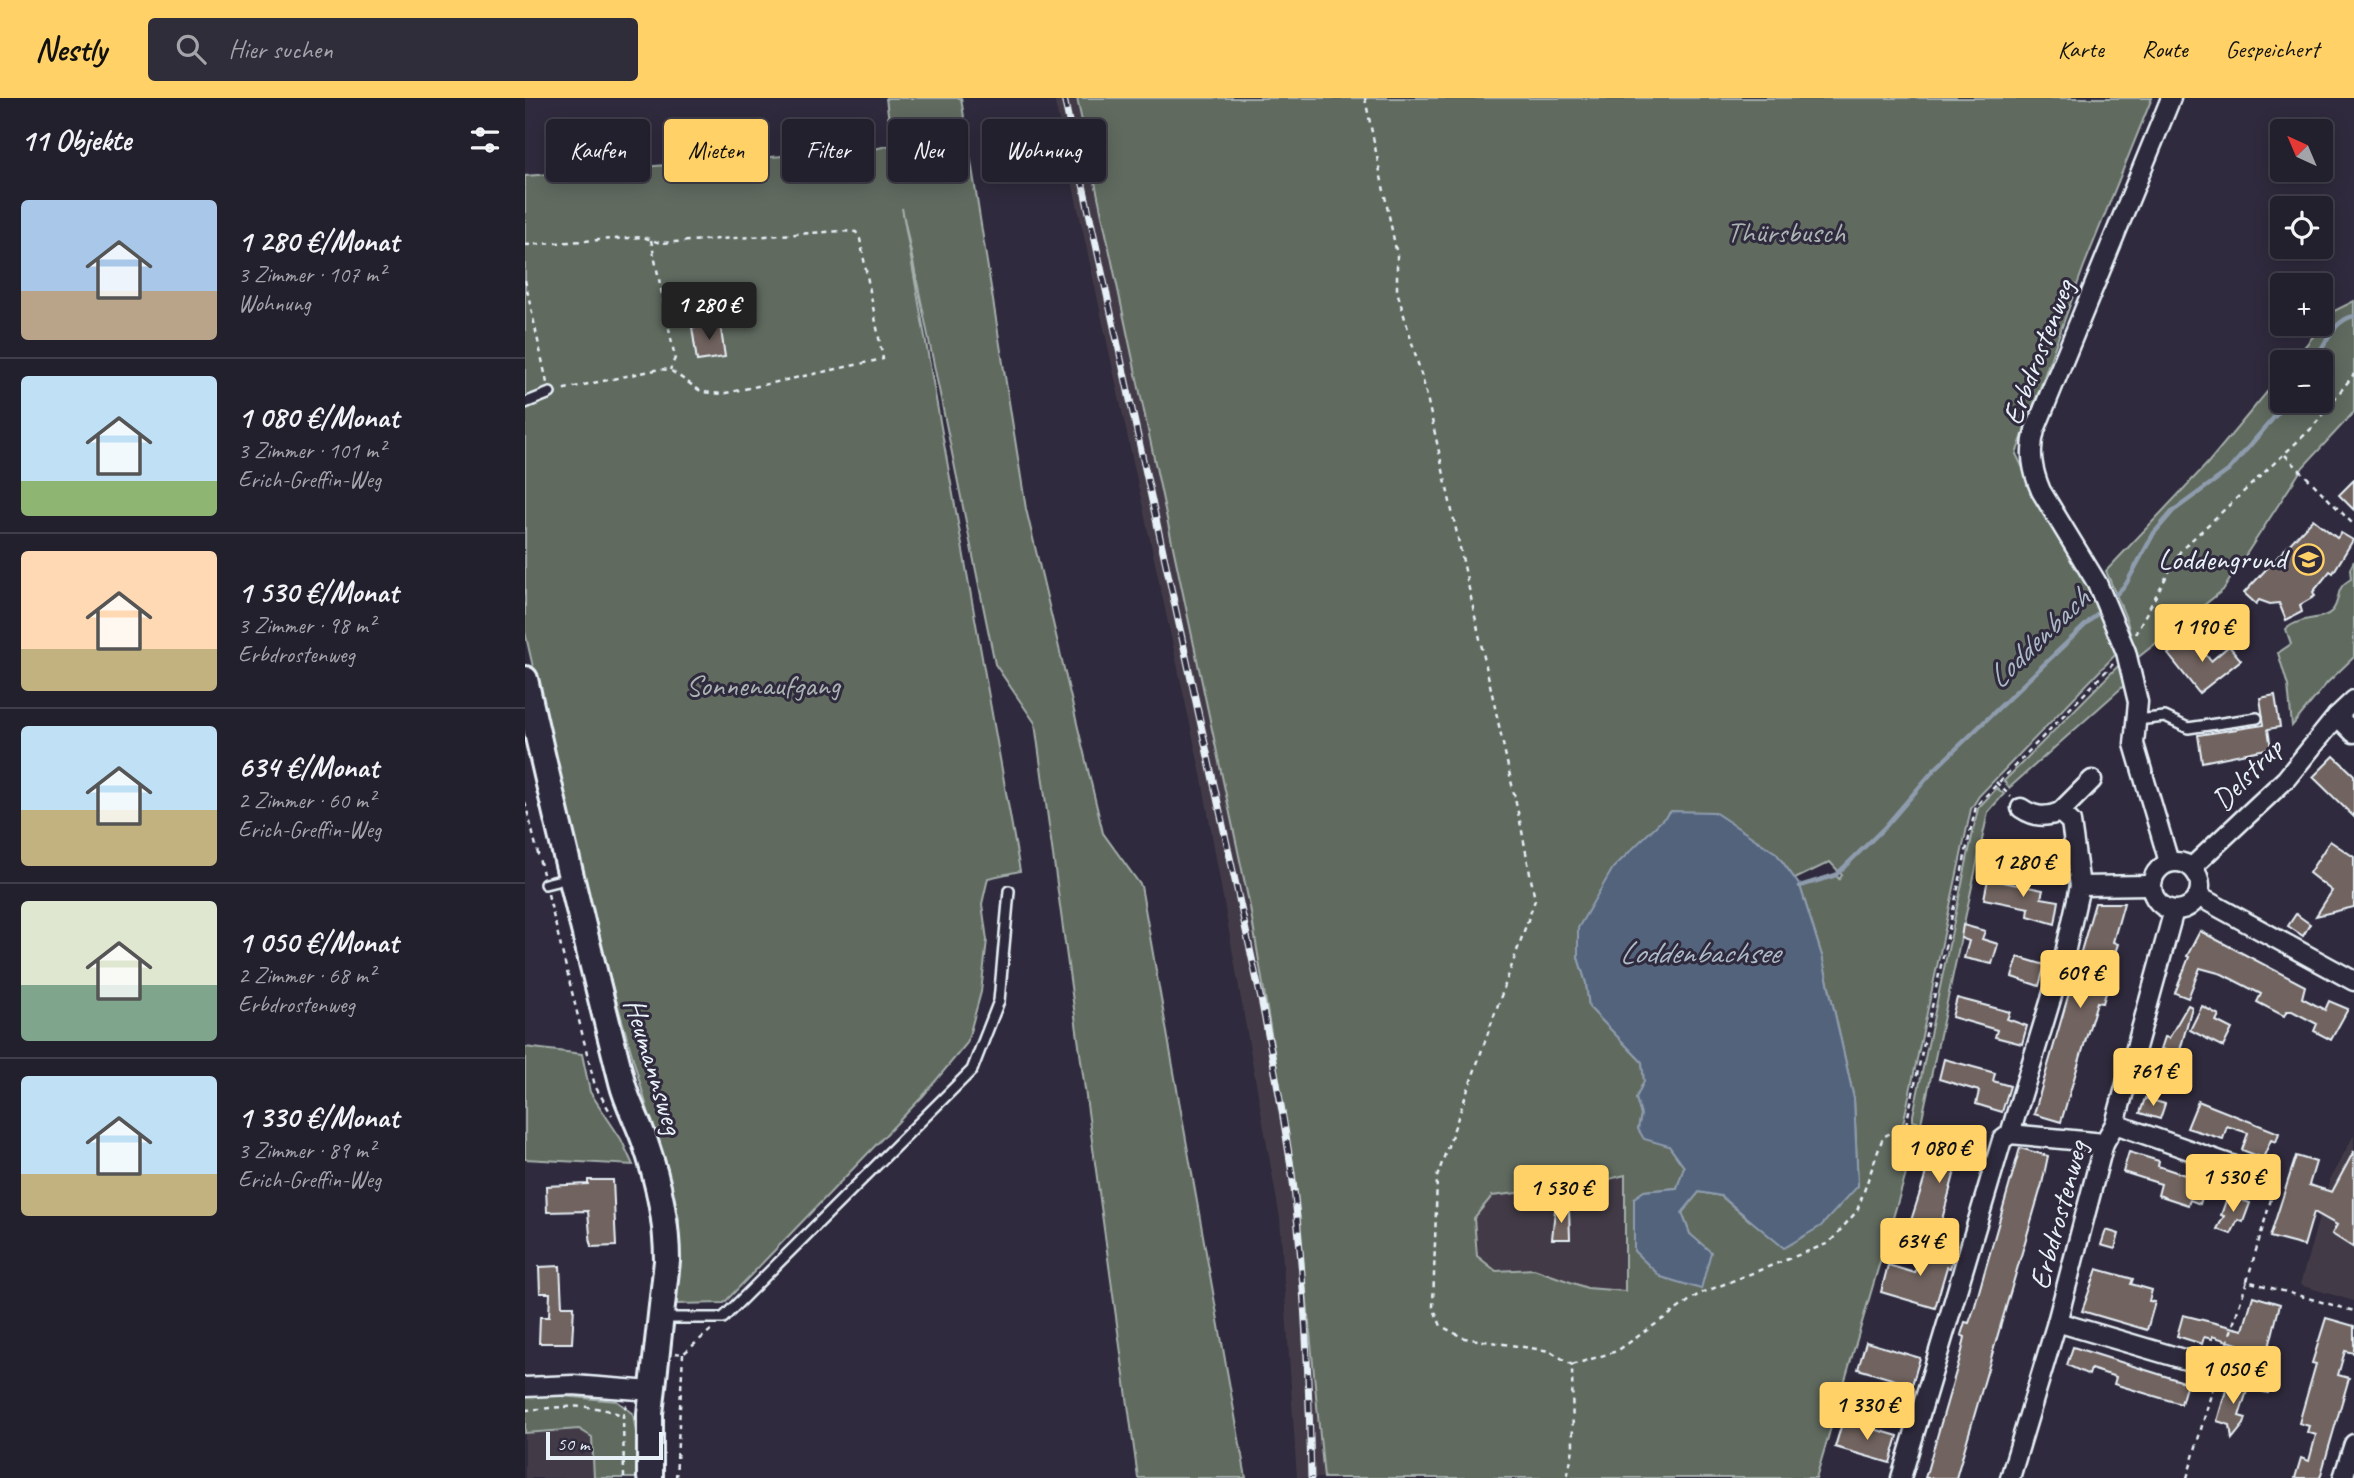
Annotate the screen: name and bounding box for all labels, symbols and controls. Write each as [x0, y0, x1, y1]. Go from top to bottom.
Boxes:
search box [148, 18, 638, 81]
text: Nestly [35, 28, 106, 70]
icon: search [172, 30, 210, 68]
text: Hier suchen [228, 33, 333, 66]
text: Karte [2058, 34, 2104, 64]
text: Route [2142, 34, 2187, 64]
text: Gespeichert [2225, 34, 2319, 64]
chip: Kaufen [546, 119, 650, 182]
chip: Mieten [664, 119, 768, 182]
chip: Filter [782, 119, 874, 182]
chip: Neu [888, 119, 968, 182]
chip: Wohnung [982, 119, 1106, 182]
north arrow [2270, 119, 2333, 182]
map controls [2270, 119, 2333, 413]
text: 11 Objekte [21, 121, 131, 159]
icon: filters [466, 121, 504, 159]
button: locate [2270, 196, 2333, 259]
park label: Thürsbusch [1727, 213, 1846, 251]
text: 1 280 €/Monat [238, 222, 399, 260]
icon: home [77, 228, 161, 312]
text: 3 Zimmer · 107 m² [238, 260, 385, 289]
street label: Erbdrostenweg [1993, 272, 2084, 430]
button: + [2270, 273, 2333, 336]
pin: 1 280 € [644, 282, 774, 342]
text: Wohnung [238, 289, 311, 318]
text: 1 280 € [678, 290, 740, 319]
button: − [2270, 350, 2333, 413]
text: 1 080 €/Monat [238, 398, 399, 436]
icon: home [77, 404, 161, 488]
text: 3 Zimmer · 101 m² [238, 436, 385, 465]
text: Erich-Greffin-Weg [238, 465, 381, 494]
place label: Loddengrund [2158, 540, 2290, 578]
school or university icon: Loddengrund [2292, 542, 2326, 576]
text: 1 530 €/Monat [238, 573, 398, 611]
water label: Loddenbach [1978, 577, 2100, 697]
icon: home [77, 579, 161, 663]
pin: 1 190 € [2137, 604, 2267, 664]
text: 3 Zimmer · 98 m² [238, 611, 375, 640]
text: 1 190 € [2171, 612, 2233, 641]
text: Erbdrostenweg [238, 640, 355, 669]
park label: Sonnenaufgang [686, 666, 842, 704]
street label: Delstrup [2203, 729, 2292, 818]
text: 634 €/Monat [238, 748, 379, 786]
icon: home [77, 754, 161, 838]
text: 2 Zimmer · 60 m² [238, 786, 375, 815]
text: Erich-Greffin-Weg [238, 815, 381, 844]
pin: 1 280 € [1958, 840, 2088, 899]
text: 1 280 € [1992, 847, 2054, 876]
text: 1 050 €/Monat [238, 923, 398, 961]
icon: home [77, 929, 161, 1013]
water label: Loddenbachsee [1619, 932, 1783, 973]
pin: 609 € [2031, 950, 2129, 1010]
text: 609 € [2056, 958, 2104, 987]
text: 2 Zimmer · 68 m² [238, 961, 375, 990]
text: Erbdrostenweg [238, 990, 355, 1019]
street label: Heumannsweg [615, 994, 693, 1141]
pin: 761 € [2104, 1048, 2202, 1108]
text: 761 € [2129, 1056, 2177, 1085]
text: 1 330 €/Monat [238, 1098, 399, 1136]
icon: home [77, 1104, 161, 1188]
pin: 1 080 € [1874, 1126, 2004, 1185]
text: 1 080 € [1908, 1133, 1970, 1162]
street label: Erbdrostenweg [2020, 1134, 2097, 1293]
text: 3 Zimmer · 89 m² [238, 1136, 375, 1165]
pin: 1 530 € [2168, 1154, 2298, 1214]
text: 1 530 € [2202, 1162, 2264, 1191]
text: Erich-Greffin-Weg [238, 1165, 381, 1194]
pin: 1 530 € [1496, 1166, 1626, 1225]
text: 1 530 € [1530, 1173, 1592, 1202]
pin: 634 € [1871, 1218, 1969, 1278]
text: 634 € [1896, 1226, 1944, 1255]
pin: 1 050 € [2168, 1346, 2298, 1406]
text: 1 050 € [2202, 1354, 2264, 1383]
pin: 1 330 € [1802, 1382, 1932, 1442]
text: 1 330 € [1836, 1390, 1898, 1419]
scale bar [546, 1429, 663, 1461]
text: 50 m [557, 1432, 589, 1456]

